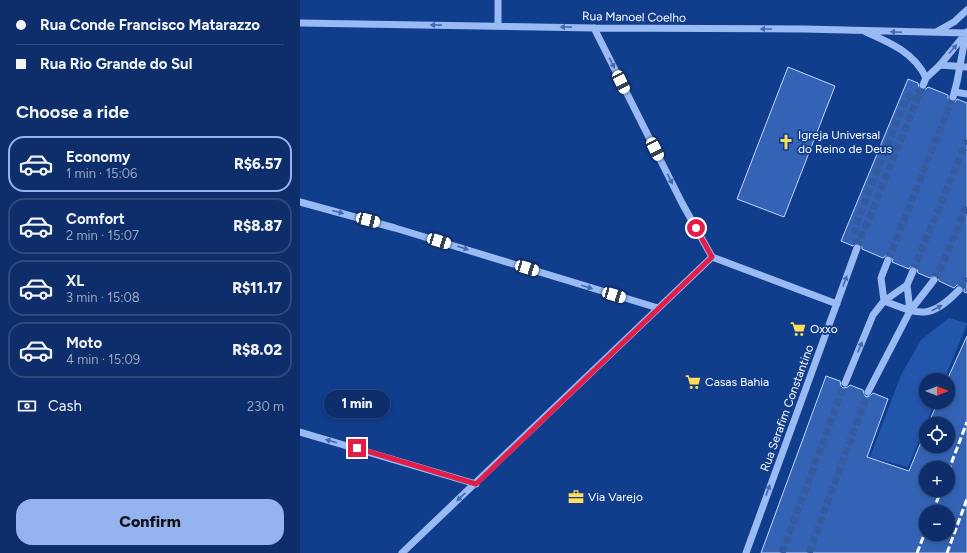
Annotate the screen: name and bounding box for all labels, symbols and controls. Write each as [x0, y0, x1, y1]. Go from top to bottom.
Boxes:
street label: Rua Manoel Coelho [582, 9, 686, 25]
text: Rua Conde Francisco Matarazzo [40, 16, 260, 34]
one-way arrow [429, 22, 442, 28]
one-way arrow [559, 24, 572, 30]
one-way arrow [759, 26, 772, 32]
one-way arrow [890, 28, 902, 35]
one-way arrow [949, 43, 958, 54]
text: Rua Rio Grande do Sul [40, 55, 192, 73]
one-way arrow [609, 57, 615, 69]
car [610, 69, 632, 95]
text: Choose a ride [16, 101, 129, 123]
place label: Igreja Universal do Reino de Deus [798, 128, 892, 156]
church icon: Igreja Universal do Reino de Deus [777, 133, 795, 151]
car [644, 136, 666, 162]
icon: car [18, 146, 54, 182]
text: Economy [66, 148, 131, 166]
text: R$6.57 [234, 155, 282, 173]
text: 1 min · 15:06 [66, 166, 137, 181]
one-way arrow [667, 173, 673, 185]
icon: car [18, 208, 54, 244]
text: Comfort [66, 210, 125, 228]
one-way arrow [331, 210, 344, 216]
car [355, 211, 381, 229]
text: R$8.87 [233, 217, 282, 235]
route start [687, 219, 705, 237]
text: 2 min · 15:07 [66, 228, 139, 243]
car [426, 232, 452, 250]
one-way arrow [457, 246, 469, 252]
car [514, 259, 540, 277]
icon: car [18, 270, 54, 306]
text: XL [66, 272, 84, 290]
one-way arrow [842, 275, 848, 287]
text: R$11.17 [232, 279, 282, 297]
one-way arrow [581, 284, 593, 290]
car [601, 286, 627, 304]
text: 3 min · 15:08 [66, 290, 140, 305]
one-way arrow [932, 305, 943, 311]
supermarket icon: Oxxo [789, 320, 807, 338]
place label: Oxxo [810, 322, 838, 336]
icon: car [18, 332, 54, 368]
text: Moto [66, 334, 102, 352]
one-way arrow [857, 340, 863, 352]
text: R$8.02 [232, 341, 282, 359]
street label: Rua Serafim Constantino [758, 343, 817, 473]
text: 4 min · 15:09 [66, 352, 140, 367]
supermarket icon: Casas Bahia [684, 373, 702, 391]
north arrow [919, 373, 955, 409]
map controls [919, 373, 955, 541]
place label: Casas Bahia [705, 375, 769, 389]
callout: 1 min [324, 390, 390, 418]
icon: cash [16, 395, 38, 417]
text: 1 min [341, 396, 373, 411]
text: Cash [48, 397, 82, 415]
text: 230 m [247, 399, 284, 414]
button: locate [919, 417, 955, 453]
one-way arrow [325, 438, 337, 444]
route end [348, 439, 366, 457]
button: + [919, 461, 955, 497]
one-way arrow [766, 484, 772, 496]
office icon: Via Varejo [567, 488, 585, 506]
place label: Via Varejo [588, 490, 643, 504]
one-way arrow [457, 492, 466, 501]
button: Confirm [16, 499, 284, 545]
button: − [919, 505, 955, 541]

